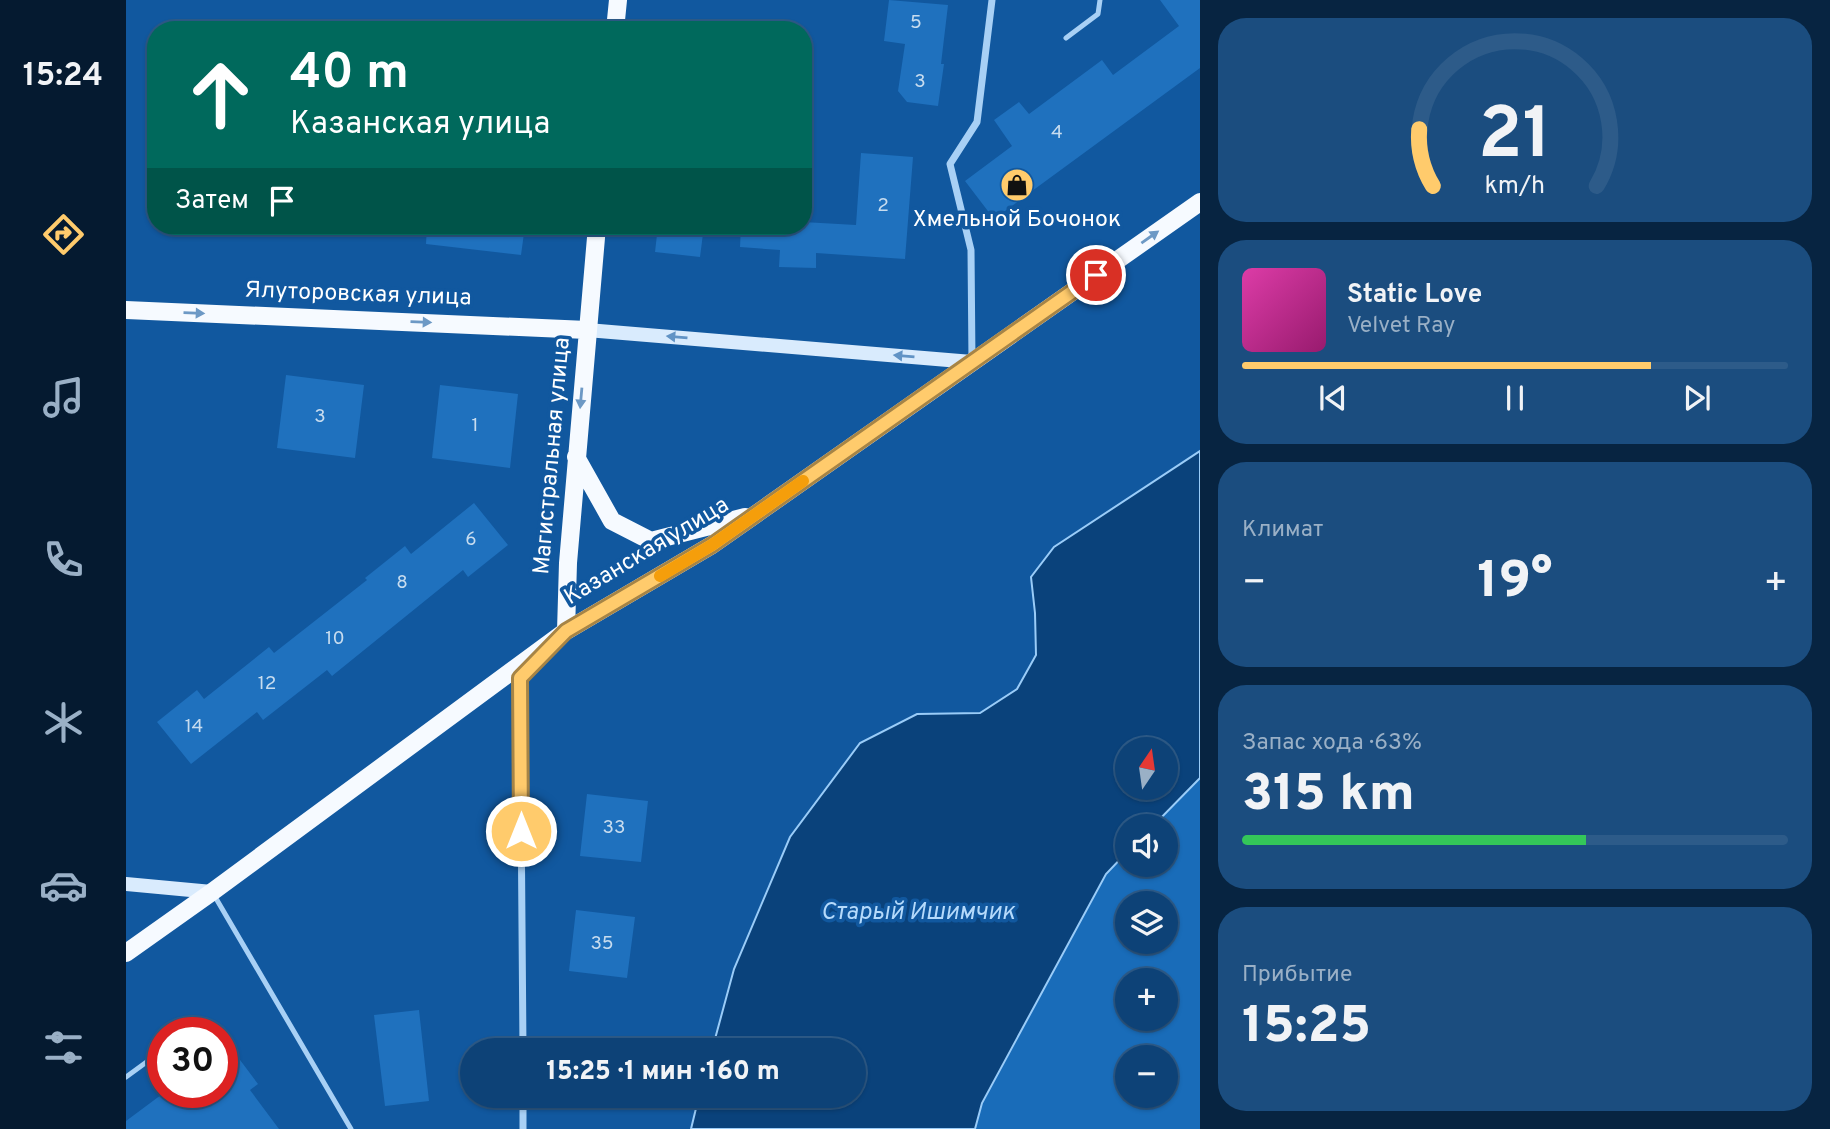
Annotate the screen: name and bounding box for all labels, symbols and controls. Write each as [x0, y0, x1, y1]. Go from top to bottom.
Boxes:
house number: 5 [910, 11, 922, 35]
text: 40 m [290, 44, 409, 106]
icon: ahead [175, 49, 266, 140]
text: 15:24 [23, 57, 103, 97]
house number: 3 [914, 70, 926, 94]
text: 21 [1478, 92, 1552, 184]
text: Казанская улица [290, 105, 550, 145]
house number: 4 [1051, 121, 1063, 145]
shop icon: Хмельной Бочонок [998, 166, 1036, 204]
text: km/h [1485, 171, 1545, 203]
icon: arrive [263, 182, 301, 220]
text: Затем [175, 185, 249, 218]
house number: 2 [877, 194, 889, 218]
place label: Хмельной Бочонок [913, 206, 1121, 235]
icon: directions [39, 210, 88, 259]
one-way arrow [1141, 230, 1159, 244]
pin [1066, 245, 1126, 305]
icon: arrive [1077, 256, 1115, 294]
street label: Ялуторовская улица [244, 277, 472, 313]
text: Static Love [1347, 279, 1482, 312]
one-way arrow [183, 307, 205, 318]
text: Velvet Ray [1347, 312, 1455, 341]
one-way arrow [411, 317, 433, 328]
one-way arrow [666, 331, 688, 342]
street label: Магистральная улица [528, 336, 578, 576]
one-way arrow [893, 350, 915, 361]
icon: music [39, 373, 88, 422]
icon: previous [1314, 379, 1352, 417]
icon: pause [1496, 379, 1534, 417]
icon: next [1678, 379, 1716, 417]
one-way arrow [575, 387, 586, 409]
house number: 3 [314, 405, 326, 429]
house number: 1 [471, 414, 479, 438]
street label: Казанская улица [559, 491, 735, 613]
text: Климат [1242, 516, 1323, 545]
house number: 6 [465, 528, 477, 552]
icon: phone [39, 535, 88, 584]
text: 19° [1477, 550, 1553, 616]
text: − [1242, 560, 1267, 609]
text: + [1763, 560, 1788, 609]
house number: 8 [396, 571, 408, 595]
house number: 10 [325, 627, 345, 651]
house number: 12 [258, 672, 276, 696]
icon: climate [39, 698, 88, 747]
house number: 14 [185, 715, 203, 739]
text: Запас хода · 63% [1242, 729, 1422, 758]
north arrow [1115, 737, 1178, 800]
map controls [1115, 737, 1178, 1108]
text: 315 km [1242, 763, 1415, 829]
position arrow [484, 794, 558, 868]
button: sound [1115, 814, 1178, 877]
house number: 33 [603, 816, 625, 840]
icon: car [39, 861, 88, 910]
button: layers [1115, 891, 1178, 954]
water label: Старый Ишимчик [821, 898, 1016, 928]
house number: 35 [590, 932, 614, 956]
text: Прибытие [1242, 961, 1352, 990]
button: + [1115, 968, 1178, 1031]
text: 15:25 [1242, 995, 1371, 1061]
speed limit sign: 30 [147, 1017, 238, 1108]
icon: filters [39, 1023, 88, 1072]
button: − [1115, 1045, 1178, 1108]
text: 15:25 · 1 мин · 160 m [546, 1056, 780, 1089]

